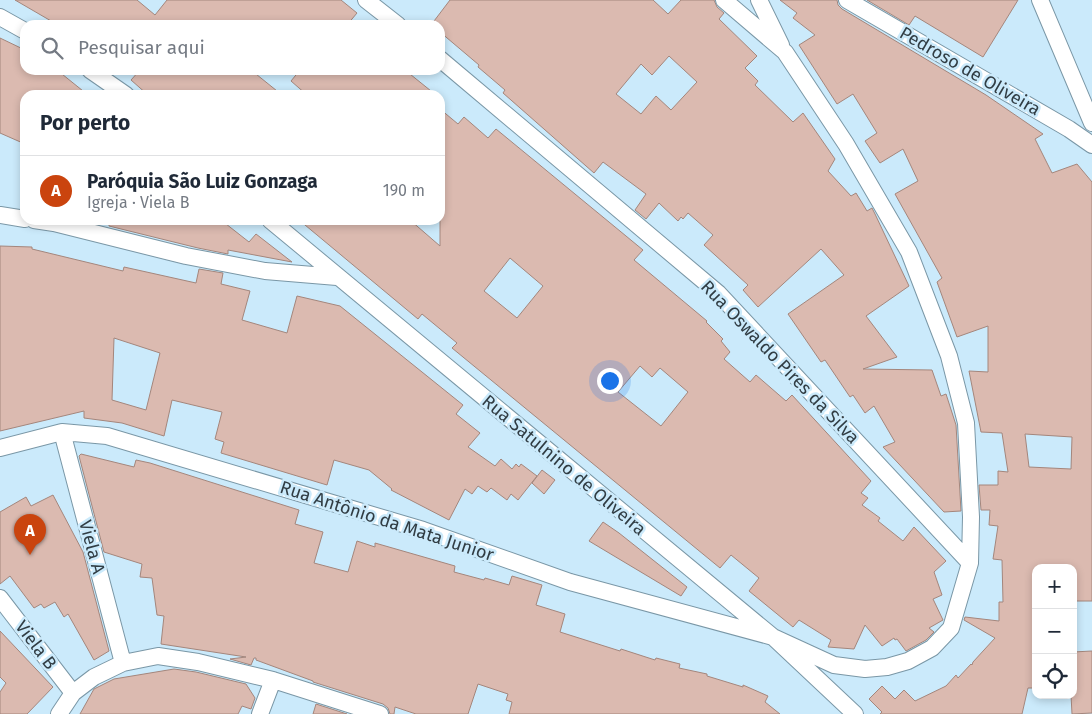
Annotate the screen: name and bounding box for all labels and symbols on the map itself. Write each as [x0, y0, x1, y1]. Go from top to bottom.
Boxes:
street label: Pedroso de Oliveira [896, 22, 1044, 120]
street label: Rua Oswaldo Pires da Silva [696, 276, 864, 448]
your location [597, 368, 623, 394]
street label: Rua Satulnino de Oliveira [478, 390, 650, 540]
street label: Rua Antônio da Mata Junior [277, 476, 497, 566]
pin: A [14, 514, 46, 555]
street label: Viela A [74, 518, 110, 577]
street label: Viela B [10, 616, 62, 674]

